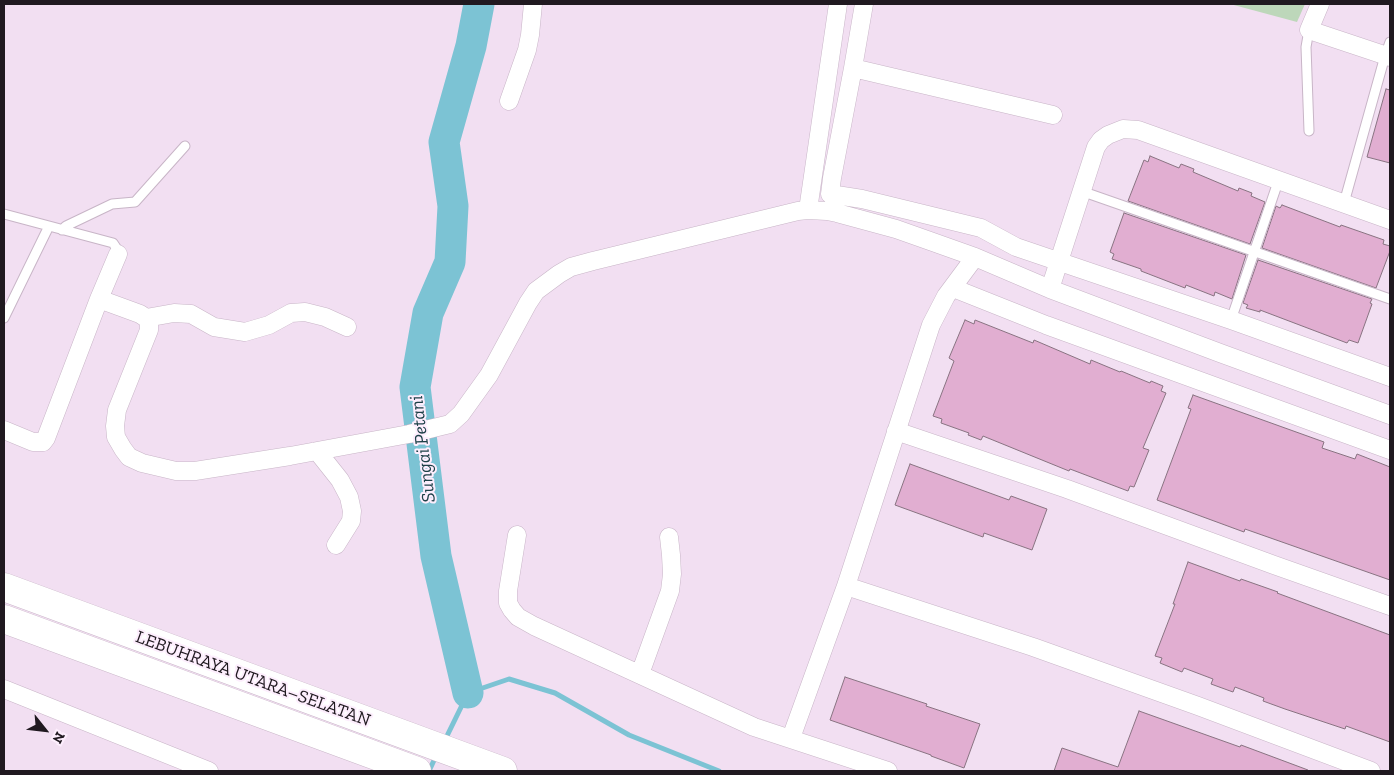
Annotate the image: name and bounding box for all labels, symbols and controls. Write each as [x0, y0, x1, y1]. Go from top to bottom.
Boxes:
water label: Sungai Petani [405, 394, 441, 504]
street label: LEBUHRAYA UTARA–SELATAN [133, 626, 373, 732]
north arrow [20, 705, 70, 755]
text: N [49, 729, 69, 746]

